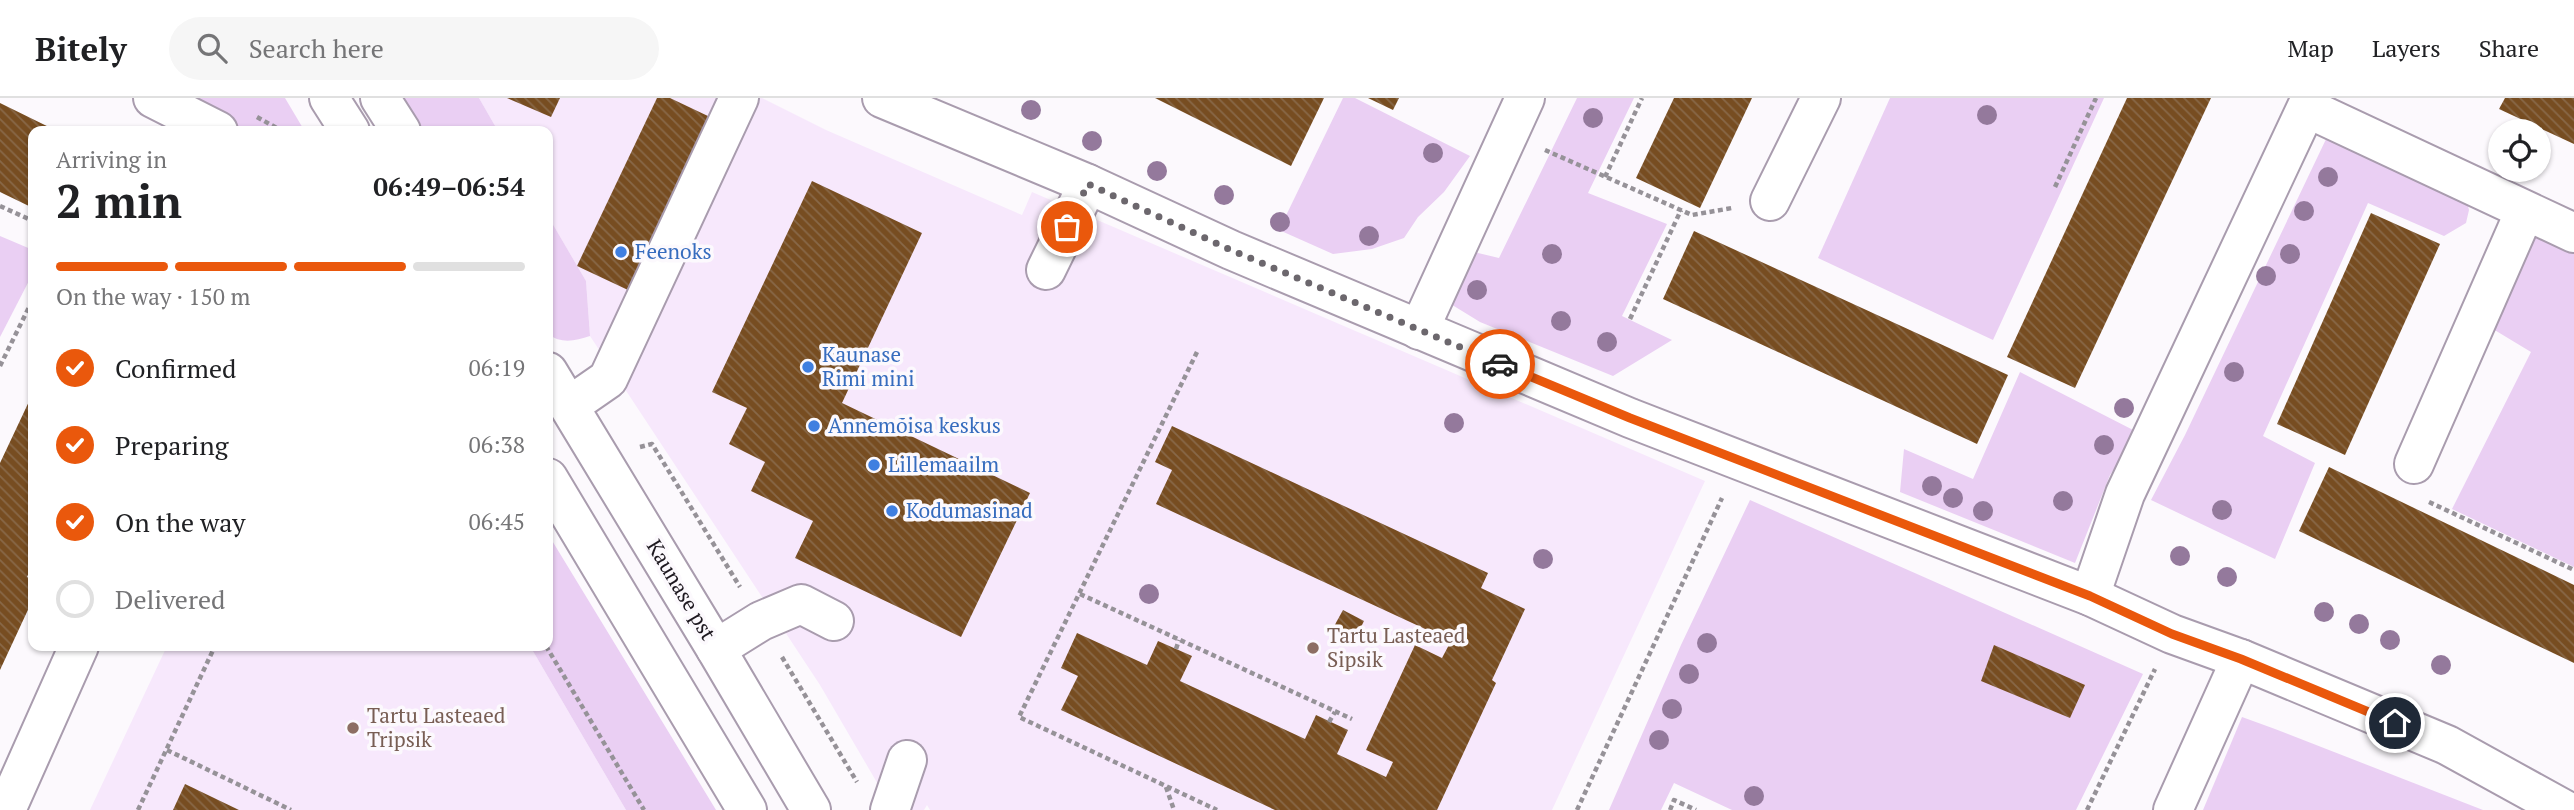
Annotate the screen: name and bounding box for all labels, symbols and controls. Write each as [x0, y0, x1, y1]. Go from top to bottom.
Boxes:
search box [169, 17, 659, 80]
text: Bitely [35, 27, 127, 70]
icon: search [193, 29, 231, 67]
text: Search here [249, 31, 384, 65]
text: Map [2287, 32, 2334, 64]
text: Layers [2372, 32, 2441, 64]
text: Share [2479, 32, 2539, 64]
map controls [2488, 119, 2551, 182]
button: locate [2488, 119, 2551, 182]
text: Arriving in [56, 144, 167, 175]
text: 06:49–06:54 [373, 169, 525, 203]
text: 2 min [56, 170, 182, 231]
pin [1037, 197, 1097, 257]
icon: bag [1048, 208, 1086, 246]
place label: Feenoks [635, 237, 712, 265]
marker: Feenoks [613, 244, 629, 260]
text: On the way · 150 m [56, 281, 250, 312]
courier [1465, 329, 1535, 399]
place label: Kaunase Rimi mini [822, 340, 914, 392]
icon: car [1481, 345, 1519, 383]
icon: check [56, 349, 94, 387]
text: Confirmed [115, 351, 236, 385]
text: 06:19 [468, 352, 525, 383]
marker: Kaunase Rimi mini [800, 359, 816, 375]
place label: Annemõisa keskus [828, 411, 1001, 439]
marker: Annemõisa keskus [806, 418, 822, 434]
icon: check [56, 426, 94, 464]
text: Preparing [115, 428, 228, 462]
text: 06:38 [468, 429, 525, 460]
place label: Lillemaailm [888, 450, 999, 478]
marker: Lillemaailm [866, 457, 882, 473]
place label: Kodumasinad [906, 496, 1033, 524]
icon: check [56, 503, 94, 541]
marker: Kodumasinad [884, 503, 900, 519]
text: On the way [115, 505, 246, 539]
text: 06:45 [468, 506, 525, 537]
street label: Kaunase pst [641, 534, 723, 645]
text: Delivered [115, 582, 225, 616]
place label: Tartu Lasteaed Sipsik [1327, 621, 1466, 673]
marker: Tartu Lasteaed Sipsik [1305, 640, 1321, 656]
pin [2365, 693, 2425, 753]
place label: Tartu Lasteaed Tripsik [367, 701, 506, 753]
icon: home [2376, 704, 2414, 742]
marker: Tartu Lasteaed Tripsik [345, 720, 361, 736]

